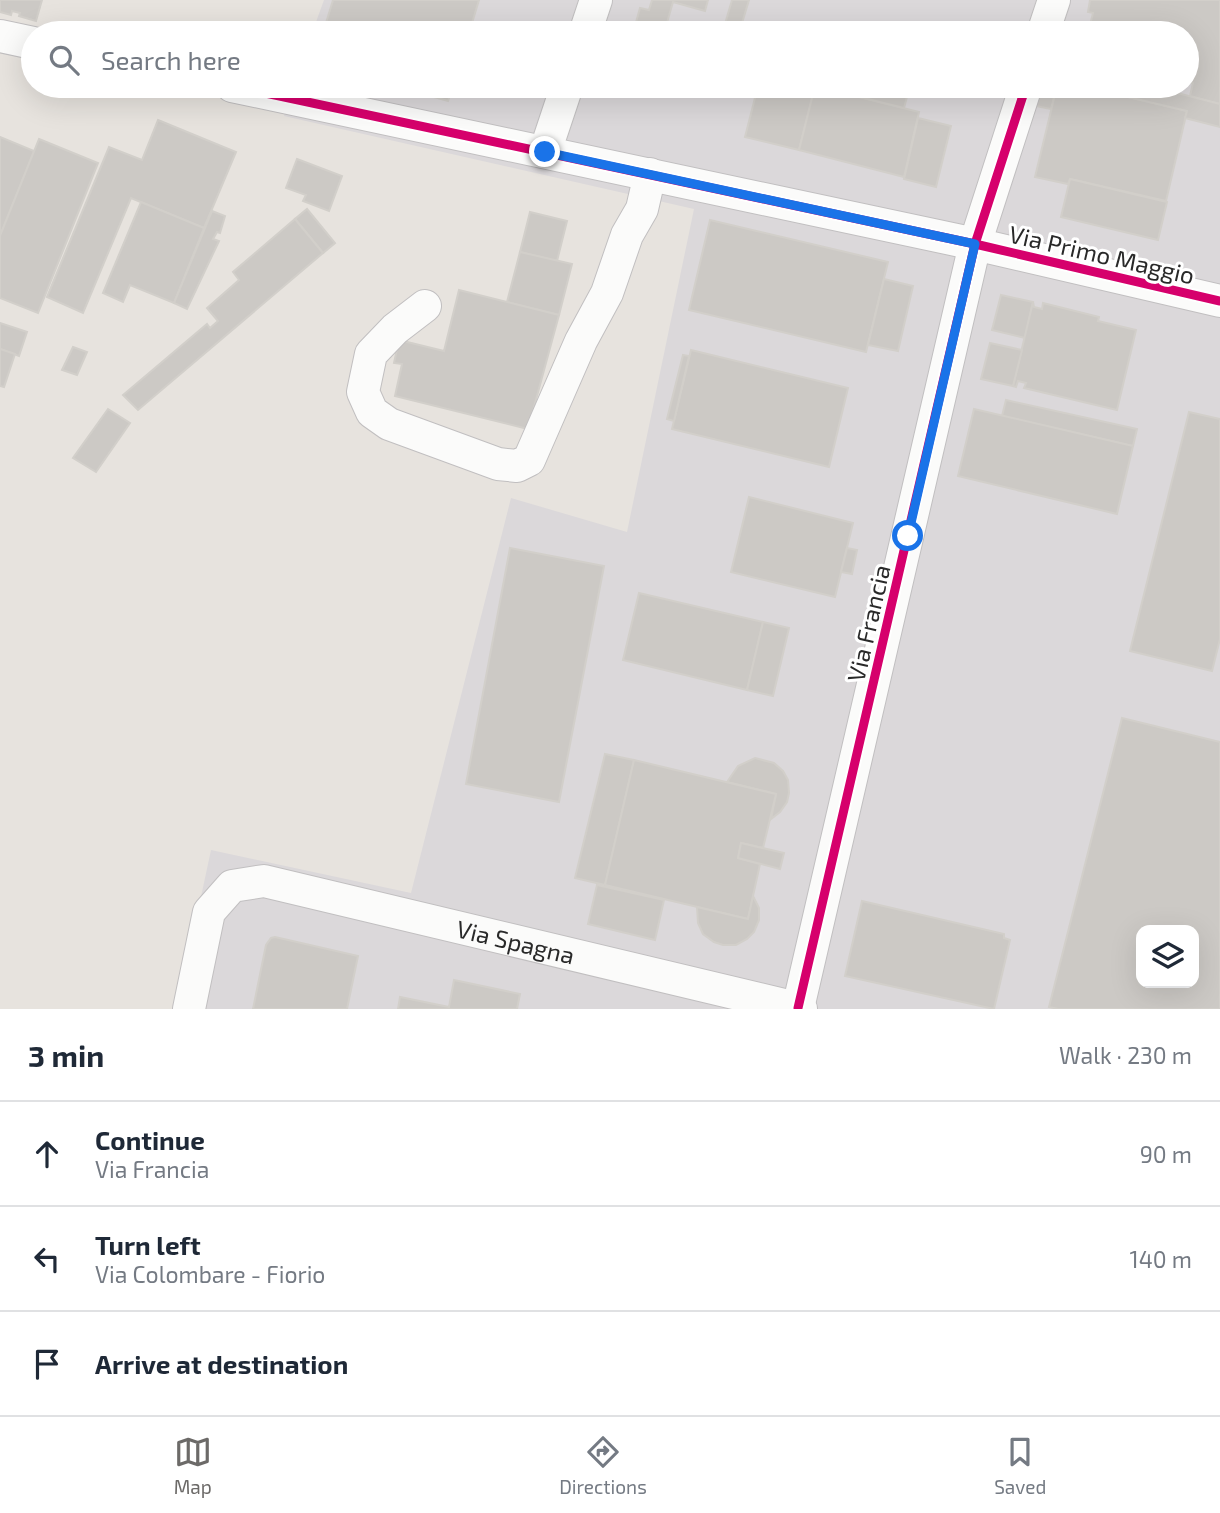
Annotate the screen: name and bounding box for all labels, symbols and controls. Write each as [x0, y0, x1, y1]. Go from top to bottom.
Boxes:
search box [21, 21, 1199, 98]
icon: search [45, 41, 83, 79]
text: Search here [101, 44, 241, 75]
route end [529, 136, 560, 167]
street label: Via Primo Maggio [1006, 219, 1198, 289]
route start [892, 520, 923, 551]
street label: Via Francia [840, 562, 896, 684]
street label: Via Spagna [454, 913, 578, 969]
map controls [1136, 925, 1199, 988]
button: layers [1136, 925, 1199, 988]
text: 3 min [28, 1037, 104, 1073]
text: Walk · 230 m [1059, 1041, 1192, 1069]
text: Continue [95, 1124, 205, 1155]
icon: ahead [28, 1135, 66, 1173]
text: 90 m [1140, 1140, 1192, 1168]
text: Via Francia [95, 1155, 209, 1183]
text: Turn left [95, 1229, 201, 1260]
icon: left [28, 1240, 66, 1278]
text: 140 m [1130, 1245, 1192, 1273]
text: Via Colombare - Fiorio [95, 1260, 325, 1288]
icon: arrive [28, 1345, 66, 1383]
text: Arrive at destination [95, 1348, 348, 1379]
tab: Map [174, 1433, 212, 1498]
tab: Directions [559, 1433, 647, 1498]
tab: Saved [994, 1433, 1046, 1498]

